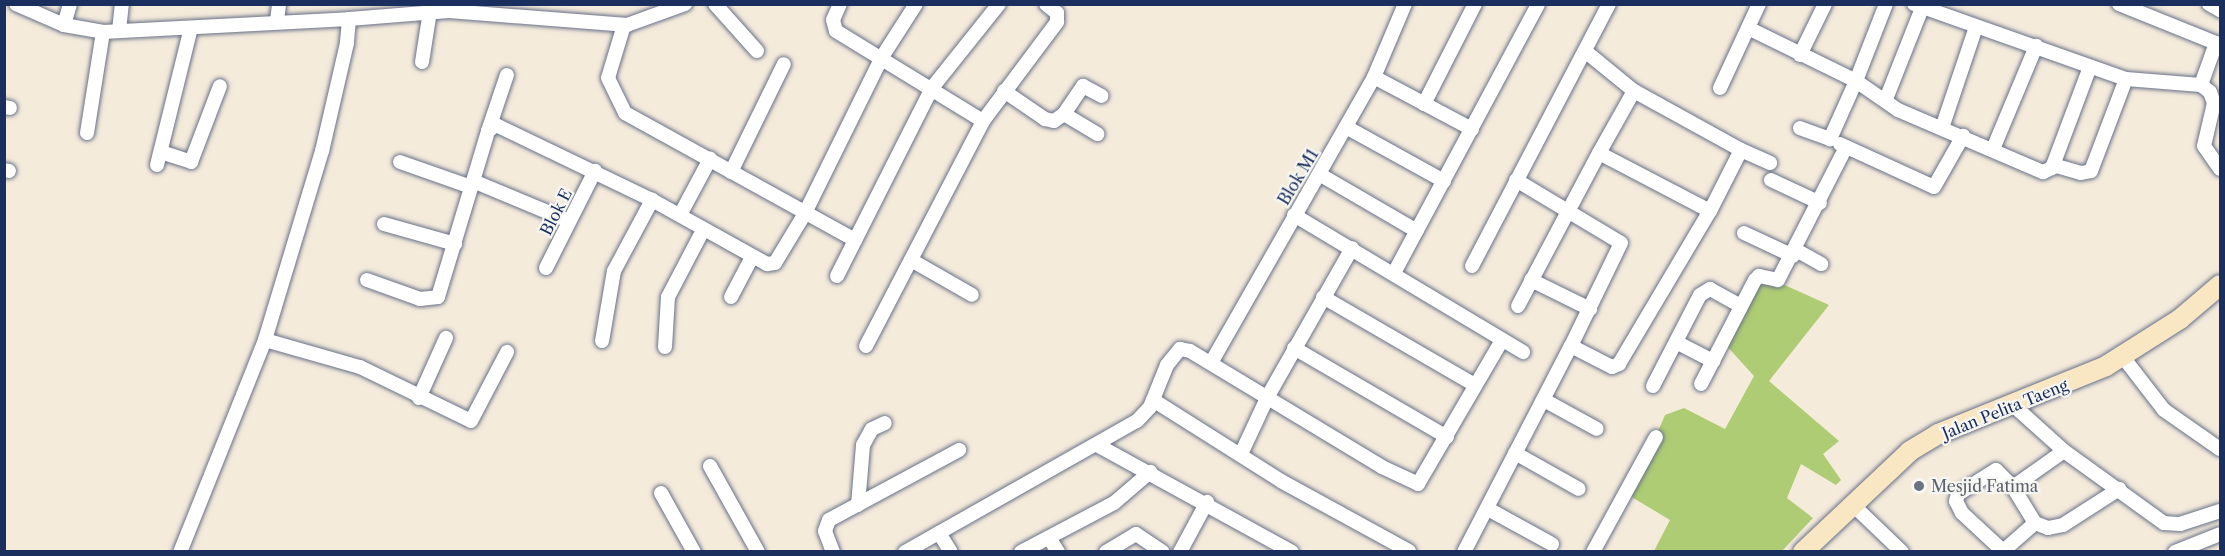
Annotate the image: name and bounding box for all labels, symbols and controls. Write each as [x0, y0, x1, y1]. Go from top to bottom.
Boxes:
street label: Blok M1 [1274, 145, 1322, 209]
street label: Blok E [536, 185, 576, 239]
street label: Jalan Pelita Taeng [1939, 375, 2071, 443]
place label: Mesjid Fatima [1931, 476, 2038, 496]
marker: Mesjid Fatima [1912, 479, 1926, 493]

